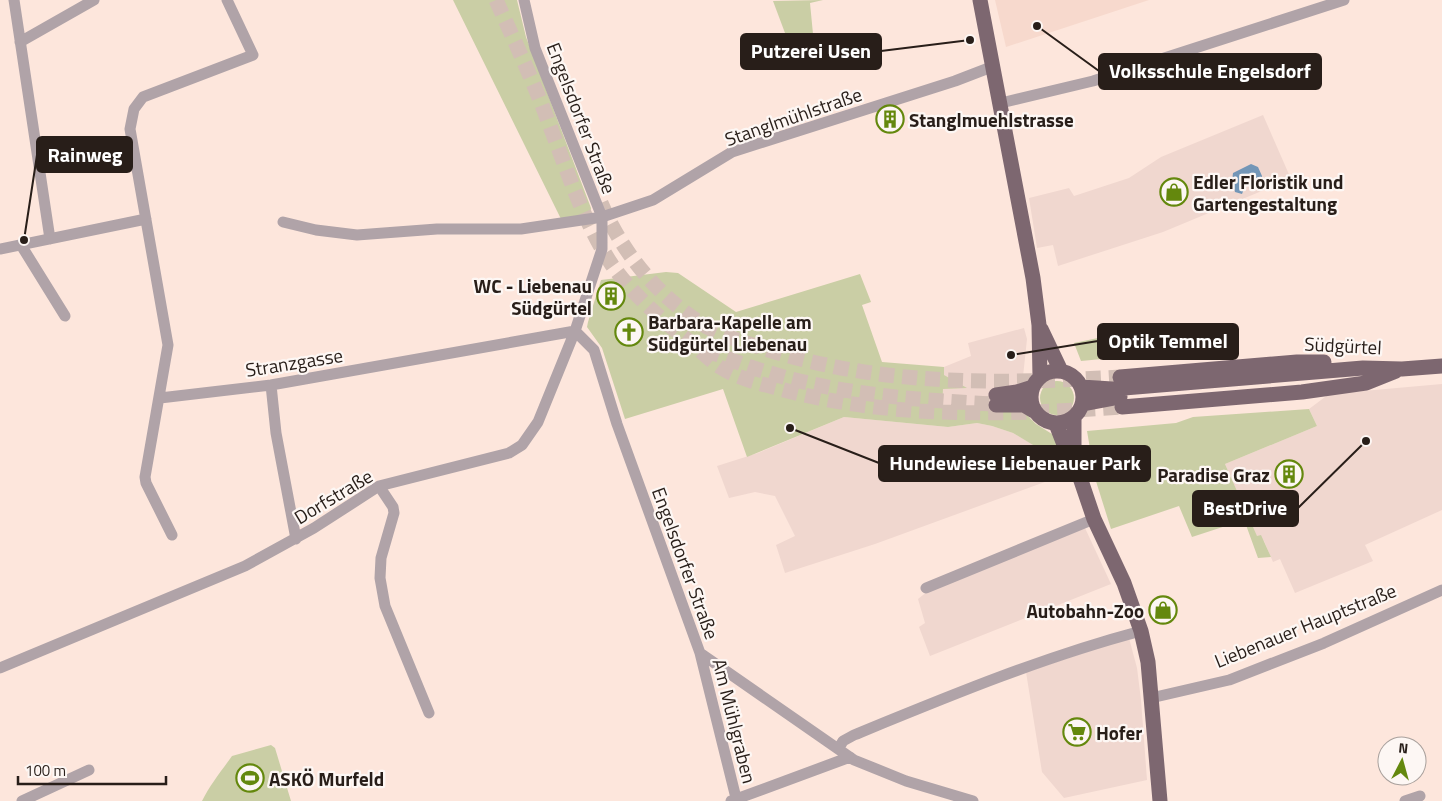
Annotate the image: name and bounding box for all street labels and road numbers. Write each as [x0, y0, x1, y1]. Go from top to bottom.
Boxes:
street label: Engelsdorfer Straße [540, 38, 624, 198]
street label: Stanglmühlstraße [721, 79, 865, 153]
street label: Südgürtel [1304, 328, 1382, 362]
street label: Stranzgasse [243, 340, 345, 384]
street label: Dorfstraße [288, 461, 378, 531]
street label: Engelsdorfer Straße [645, 483, 727, 643]
street label: Liebenauer Hauptstraße [1210, 575, 1400, 675]
street label: Am Mühlgraben [705, 656, 765, 786]

